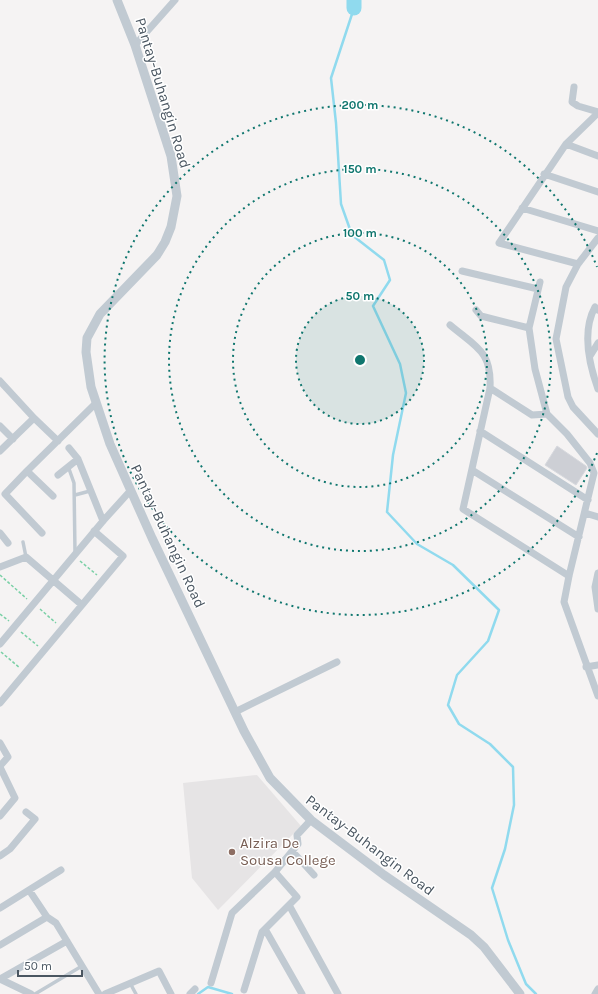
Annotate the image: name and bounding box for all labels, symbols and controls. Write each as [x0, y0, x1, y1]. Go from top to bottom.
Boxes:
street label: Pantay-Buhangin Road [132, 16, 194, 170]
text: 200 m [342, 98, 378, 112]
text: 150 m [343, 162, 377, 176]
text: 100 m [343, 226, 377, 240]
text: 50 m [346, 289, 375, 303]
centre of rings [353, 353, 367, 367]
street label: Pantay-Buhangin Road [127, 461, 209, 611]
street label: Pantay-Buhangin Road [302, 791, 438, 899]
place label: Alzira De Sousa College [240, 834, 336, 869]
marker: Alzira De Sousa College [227, 847, 237, 857]
scale bar [18, 952, 82, 978]
text: 50 m [24, 959, 52, 973]

